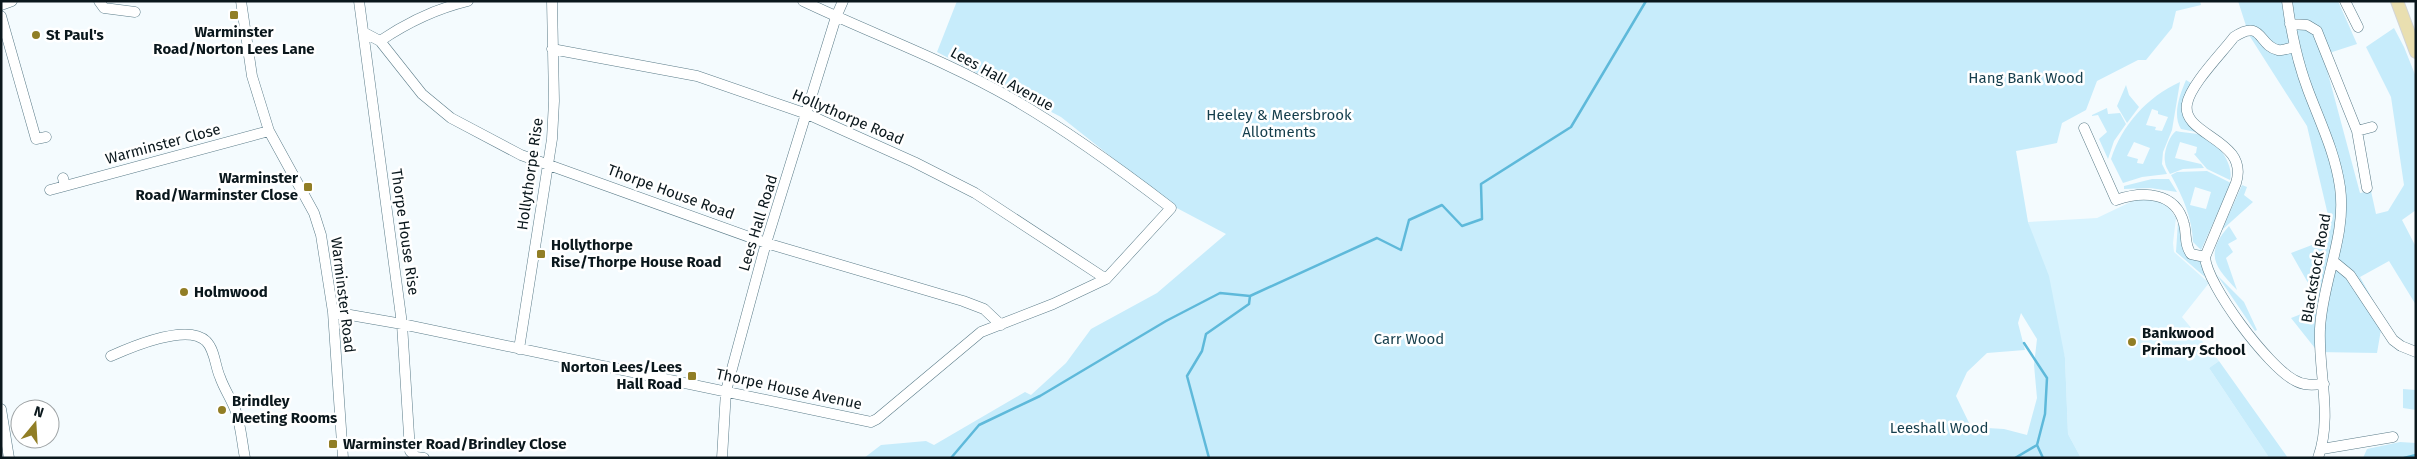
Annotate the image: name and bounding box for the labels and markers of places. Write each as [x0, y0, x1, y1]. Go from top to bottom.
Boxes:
marker: Warminster Road/Norton Lees Lane [228, 9, 240, 21]
place label: Warminster Road/Norton Lees Lane [153, 23, 315, 58]
place label: St Paul's [46, 26, 104, 44]
marker: St Paul's [30, 29, 42, 41]
place label: Warminster Road/Warminster Close [136, 169, 299, 204]
marker: Warminster Road/Warminster Close [302, 181, 314, 193]
place label: Hollythorpe Rise/Thorpe House Road [551, 236, 721, 271]
marker: Hollythorpe Rise/Thorpe House Road [535, 248, 547, 260]
place label: Holmwood [194, 283, 268, 301]
marker: Holmwood [178, 286, 190, 298]
place label: Bankwood Primary School [2142, 324, 2246, 359]
marker: Bankwood Primary School [2126, 336, 2138, 348]
place label: Norton Lees/Lees Hall Road [561, 358, 682, 393]
marker: Norton Lees/Lees Hall Road [686, 370, 698, 382]
place label: Brindley Meeting Rooms [232, 392, 337, 427]
marker: Brindley Meeting Rooms [216, 404, 228, 416]
place label: Warminster Road/Brindley Close [343, 435, 567, 453]
marker: Warminster Road/Brindley Close [327, 438, 339, 450]

